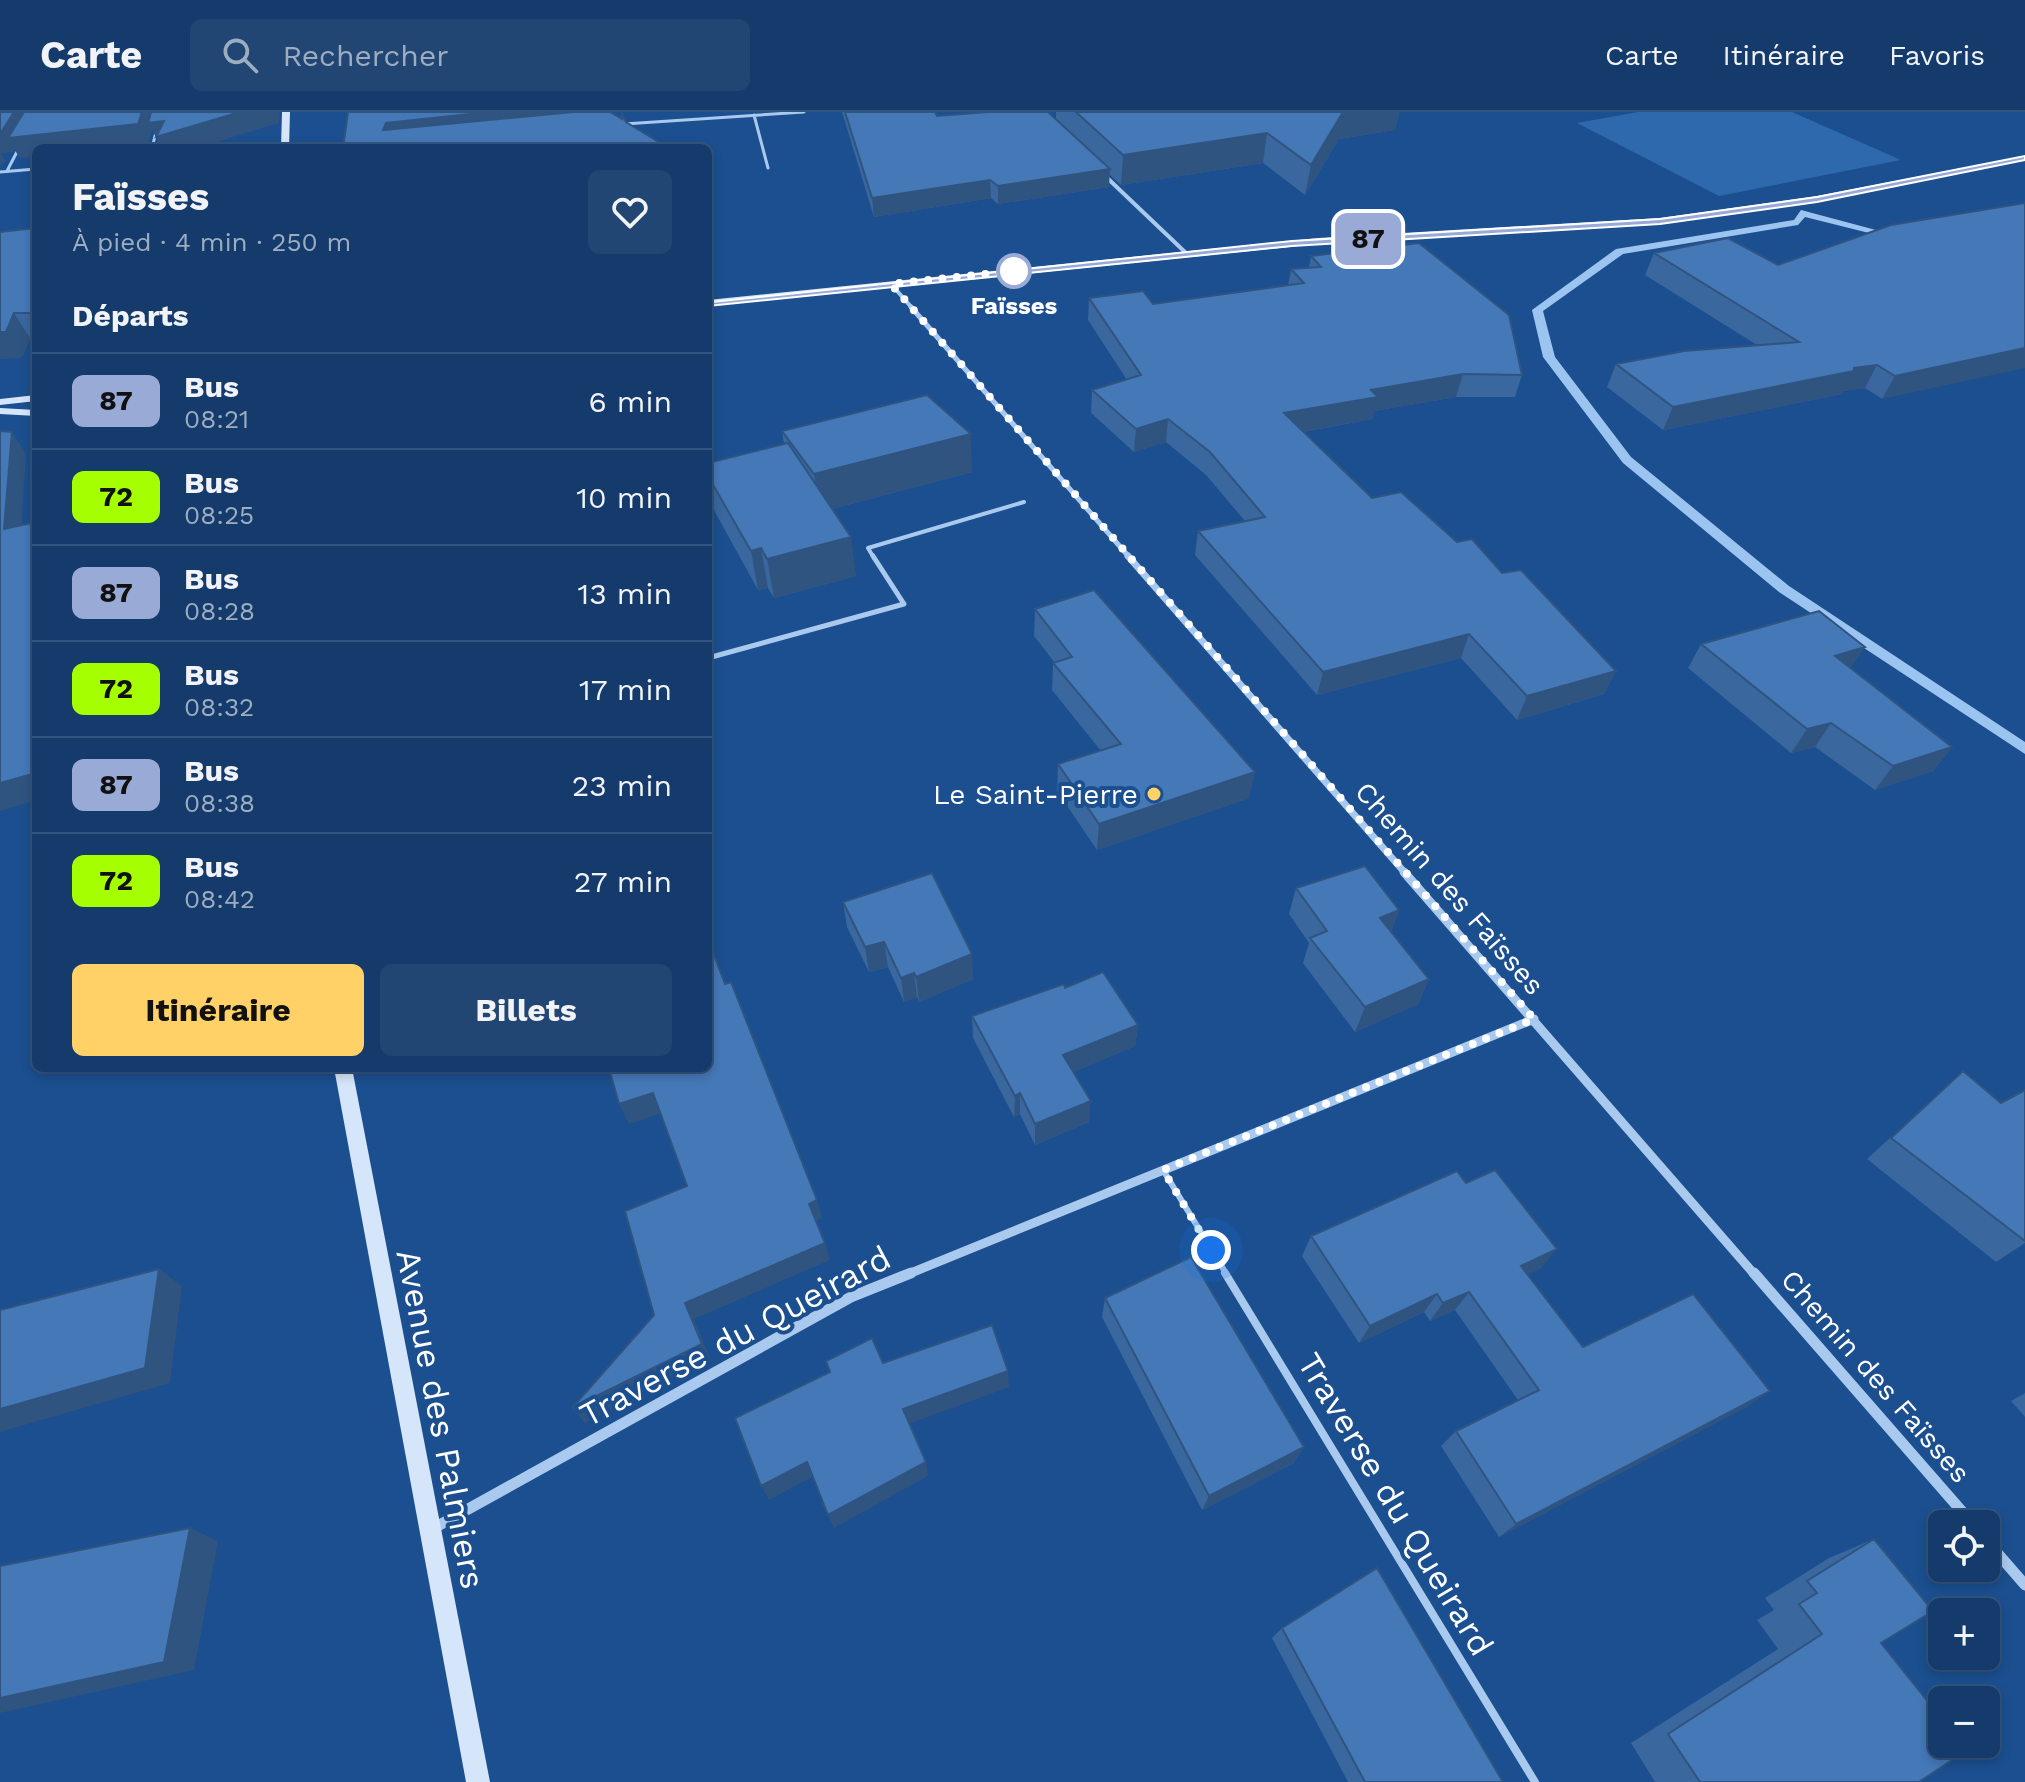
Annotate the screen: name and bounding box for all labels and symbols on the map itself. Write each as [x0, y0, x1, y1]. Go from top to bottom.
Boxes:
line badge: 87 [1332, 213, 1404, 265]
marker: Faïsses [997, 254, 1031, 288]
place label: Faïsses [971, 292, 1058, 320]
street label: Chemin des Faïsses [1348, 775, 1551, 1001]
place label: Le Saint-Pierre [933, 778, 1138, 811]
marker: Le Saint-Pierre [1145, 785, 1163, 803]
your location [1191, 1230, 1231, 1270]
street label: Traverse du Queirard [573, 1237, 897, 1435]
street label: Avenue des Palmiers [388, 1246, 494, 1592]
street label: Chemin des Faïsses [1774, 1263, 1977, 1489]
street label: Traverse du Queirard [1290, 1345, 1502, 1663]

